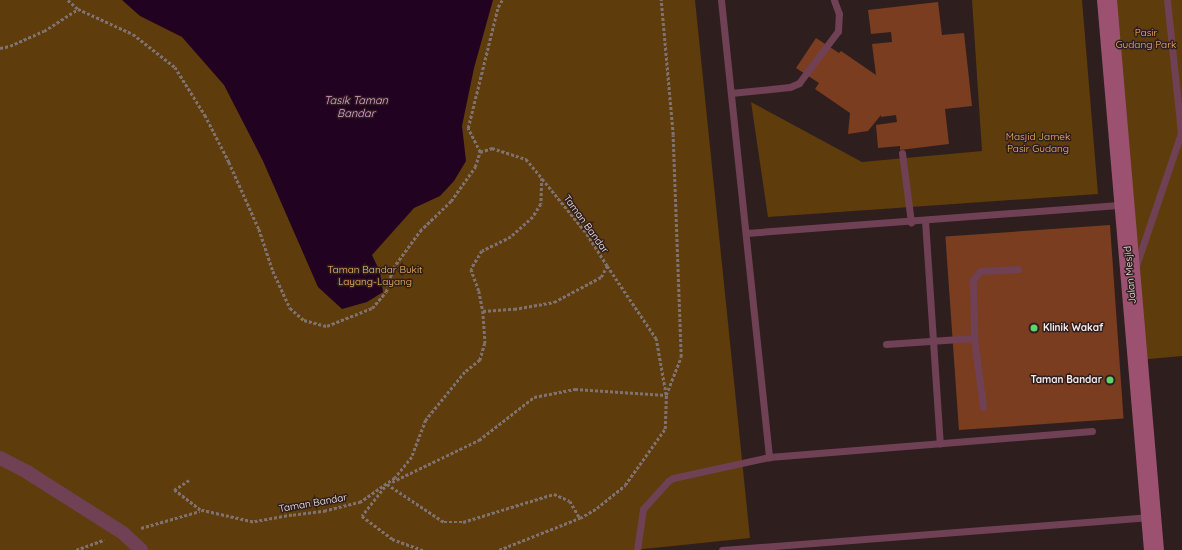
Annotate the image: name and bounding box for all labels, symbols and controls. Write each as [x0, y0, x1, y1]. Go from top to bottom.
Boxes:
park label: Pasir Gudang Park [1116, 26, 1176, 50]
water label: Tasik Taman Bandar [324, 94, 388, 120]
park label: Masjid Jamek Pasir Gudang [1006, 130, 1070, 154]
street label: Taman Bandar [561, 193, 611, 255]
street label: Jalan Mesjid [1121, 246, 1139, 304]
park label: Taman Bandar Bukit Layang-Layang [328, 263, 422, 286]
marker: Klinik Wakaf [1028, 322, 1040, 334]
place label: Klinik Wakaf [1043, 322, 1103, 334]
place label: Taman Bandar [1031, 374, 1102, 386]
marker: Taman Bandar [1105, 375, 1115, 385]
street label: Taman Bandar [278, 491, 348, 515]

